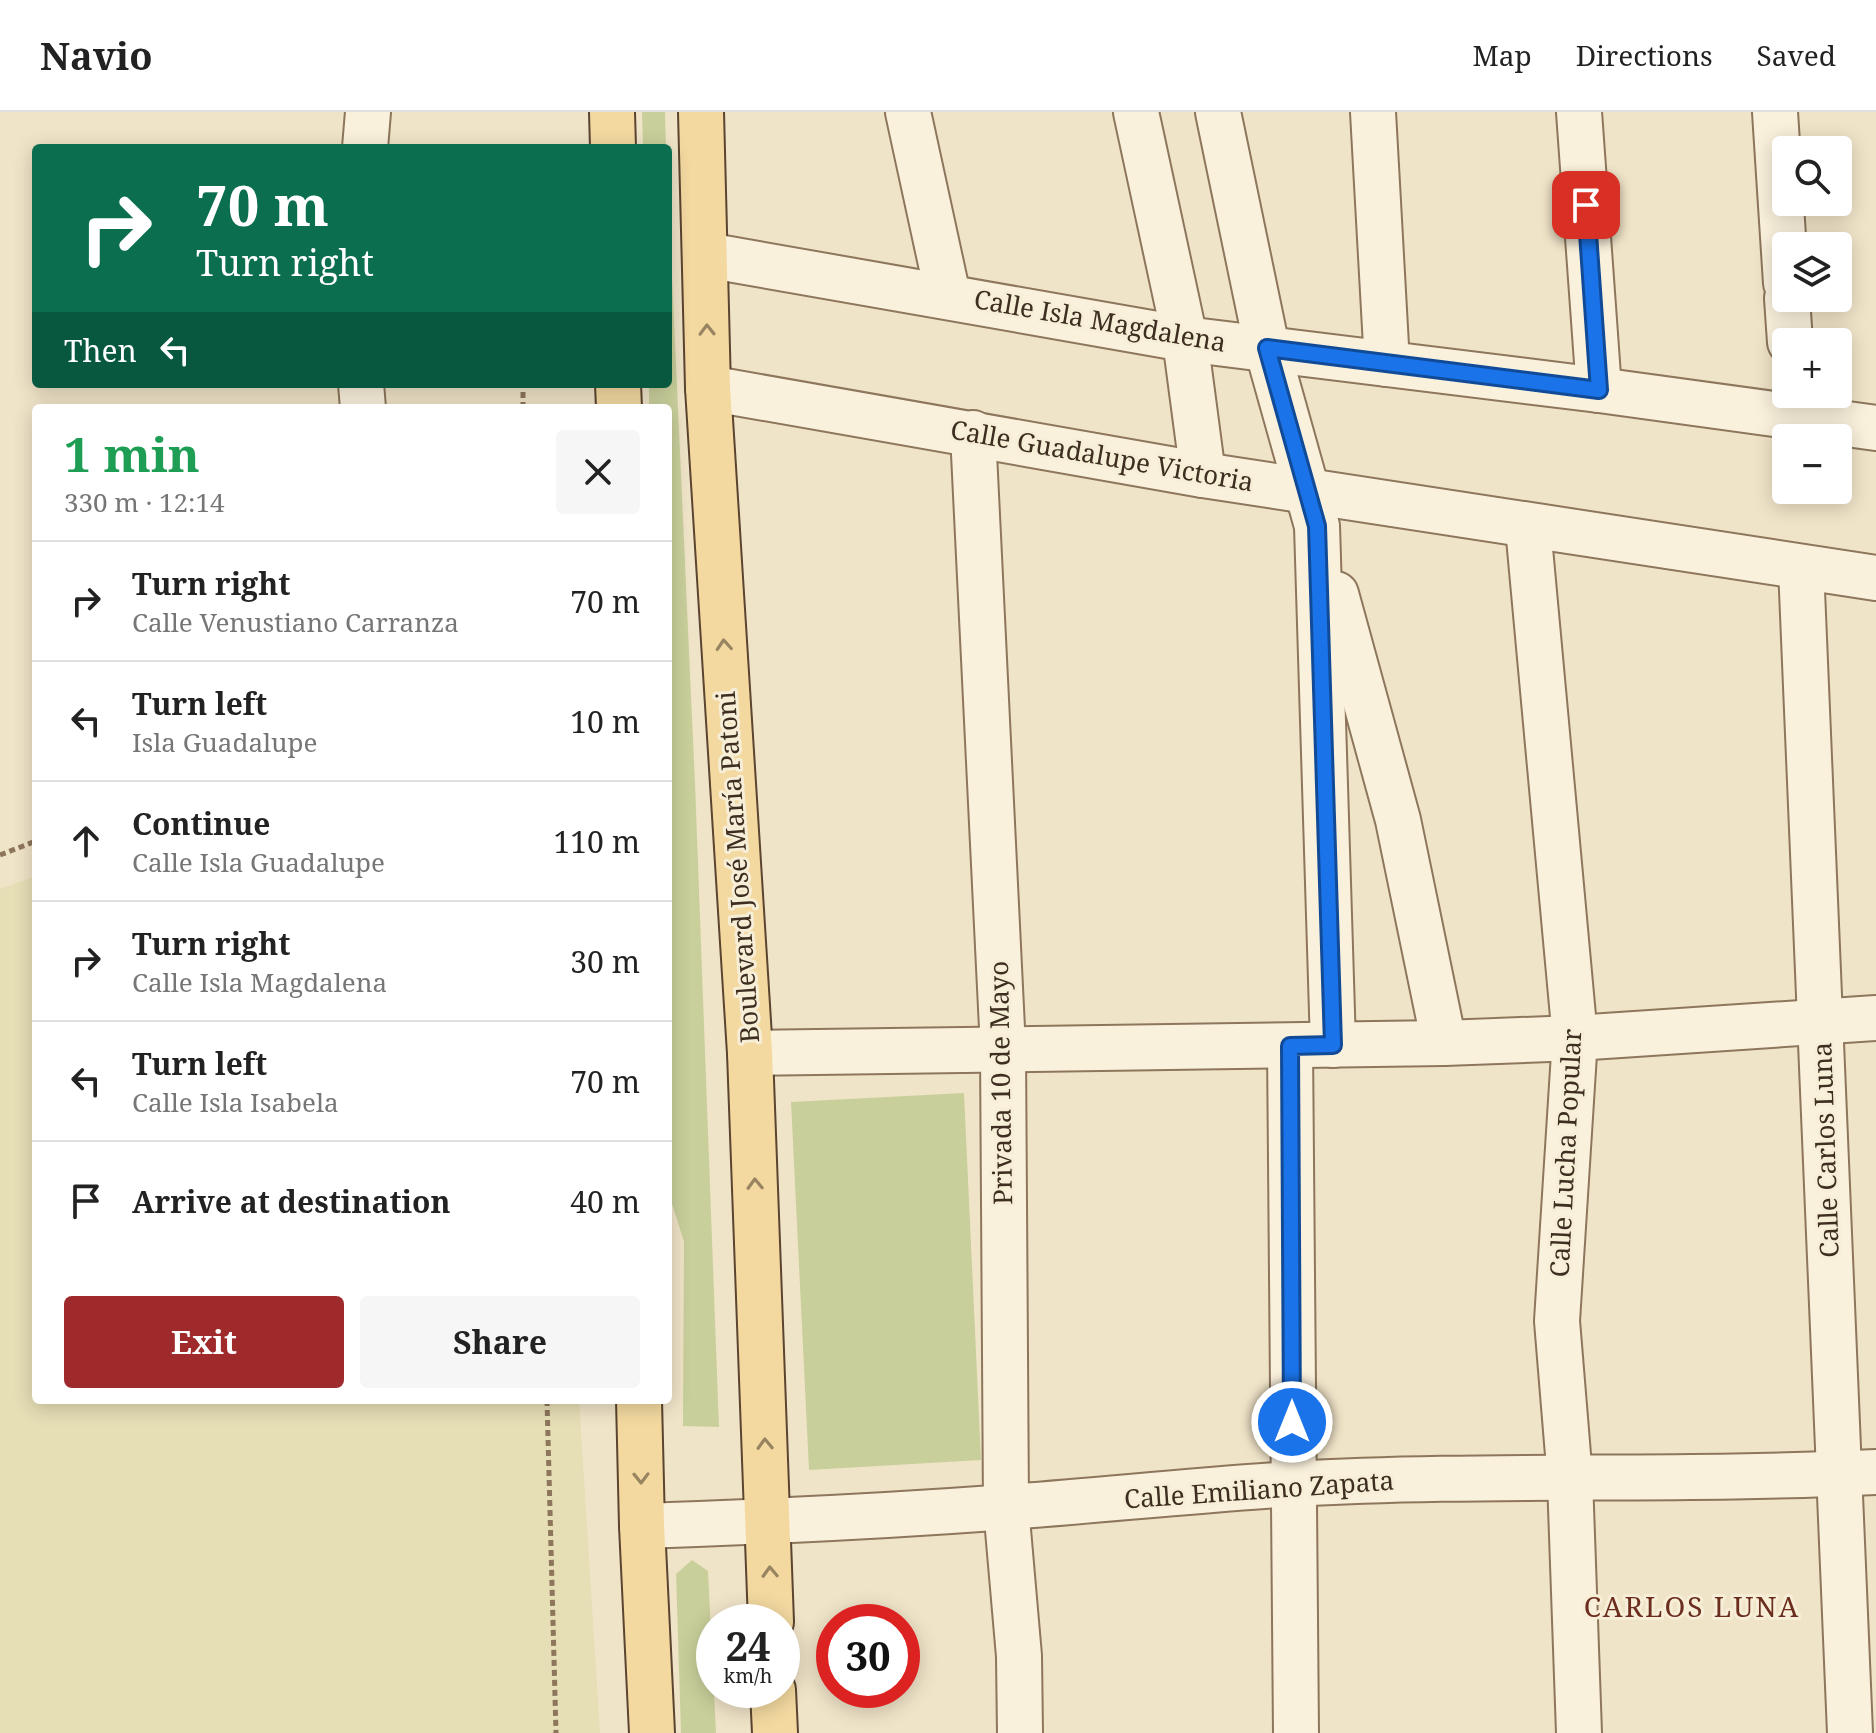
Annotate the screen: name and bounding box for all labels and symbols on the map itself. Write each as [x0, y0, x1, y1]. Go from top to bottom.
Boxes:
pin [1552, 171, 1620, 239]
street label: Calle Isla Magdalena [971, 280, 1229, 360]
one-way arrow [698, 323, 716, 336]
street label: Calle Guadalupe Victoria [948, 411, 1256, 499]
one-way arrow [716, 638, 733, 651]
street label: Boulevard José María Patoni [707, 690, 767, 1044]
street label: Privada 10 de Mayo [980, 961, 1020, 1205]
street label: Calle Lucha Popular [1541, 1028, 1589, 1278]
street label: Calle Carlos Luna [1803, 1042, 1847, 1259]
one-way arrow [746, 1177, 763, 1190]
position arrow [1250, 1380, 1334, 1464]
one-way arrow [757, 1437, 774, 1450]
street label: Calle Emiliano Zapata [1123, 1462, 1395, 1516]
one-way arrow [632, 1472, 649, 1485]
one-way arrow [761, 1565, 778, 1578]
district label: CARLOS LUNA [1584, 1587, 1800, 1625]
speed limit sign: 30 [816, 1604, 920, 1708]

